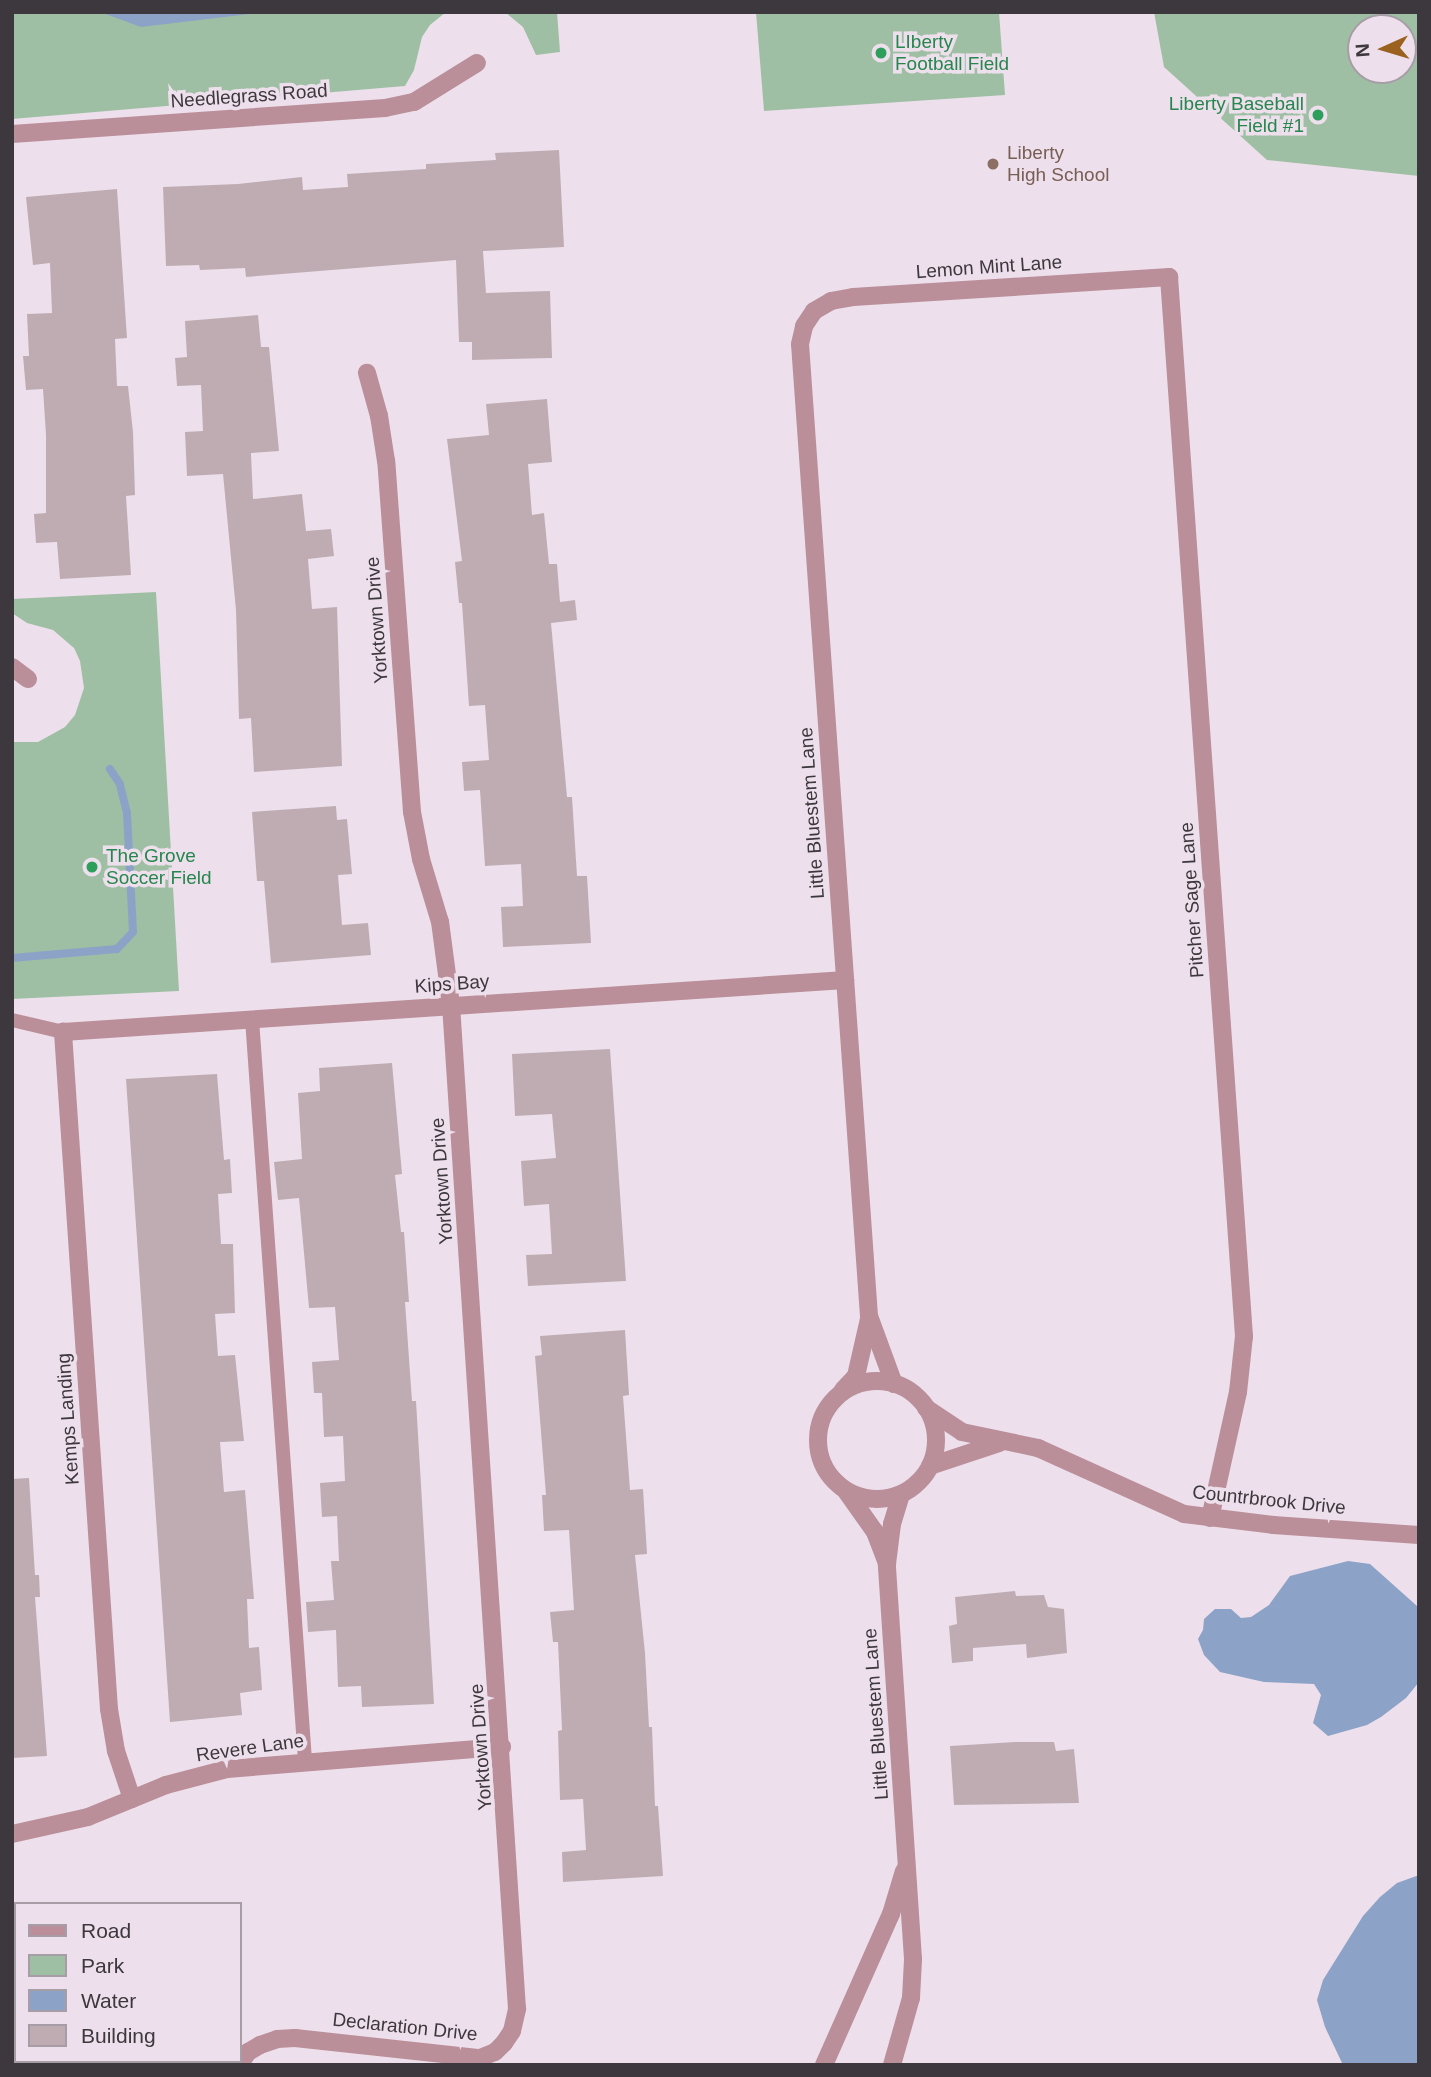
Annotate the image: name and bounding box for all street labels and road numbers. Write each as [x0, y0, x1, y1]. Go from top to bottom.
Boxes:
street label: Needlegrass Road [170, 79, 328, 113]
street label: Lemon Mint Lane [915, 251, 1063, 283]
street label: Yorktown Drive [361, 556, 393, 684]
street label: Little Bluestem Lane [795, 726, 829, 900]
street label: Pitcher Sage Lane [1175, 821, 1209, 979]
street label: Kips Bay [414, 970, 490, 998]
street label: Yorktown Drive [426, 1117, 458, 1245]
street label: Kemps Landing [52, 1352, 84, 1486]
street label: Countrbrook Drive [1191, 1481, 1347, 1519]
street label: Little Bluestem Lane [859, 1627, 893, 1801]
street label: Yorktown Drive [465, 1683, 497, 1811]
street label: Revere Lane [195, 1729, 305, 1767]
street label: Declaration Drive [331, 2008, 479, 2046]

